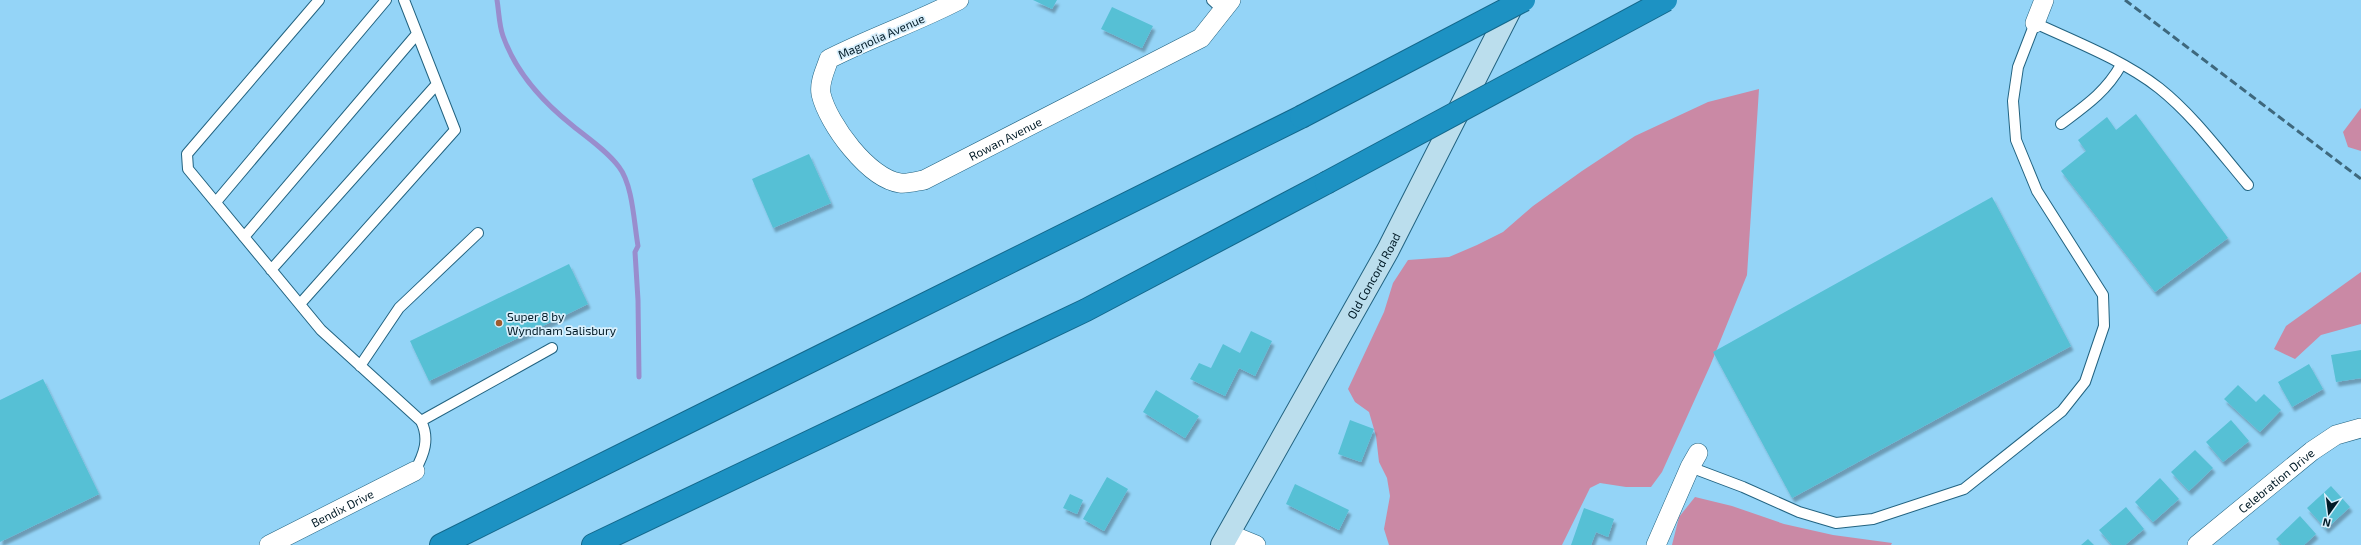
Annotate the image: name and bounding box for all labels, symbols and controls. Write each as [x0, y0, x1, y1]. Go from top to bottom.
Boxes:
street label: Magnolia Avenue [836, 11, 926, 61]
street label: Rowan Avenue [966, 114, 1044, 163]
street label: Old Concord Road [1344, 230, 1403, 321]
place label: Super 8 by Wyndham Salisbury [507, 309, 617, 337]
marker: Super 8 by Wyndham Salisbury [494, 318, 504, 328]
street label: Celebration Drive [2235, 445, 2317, 516]
street label: Bendix Drive [309, 486, 376, 530]
north arrow [2309, 493, 2349, 533]
text: N [2321, 516, 2332, 530]

